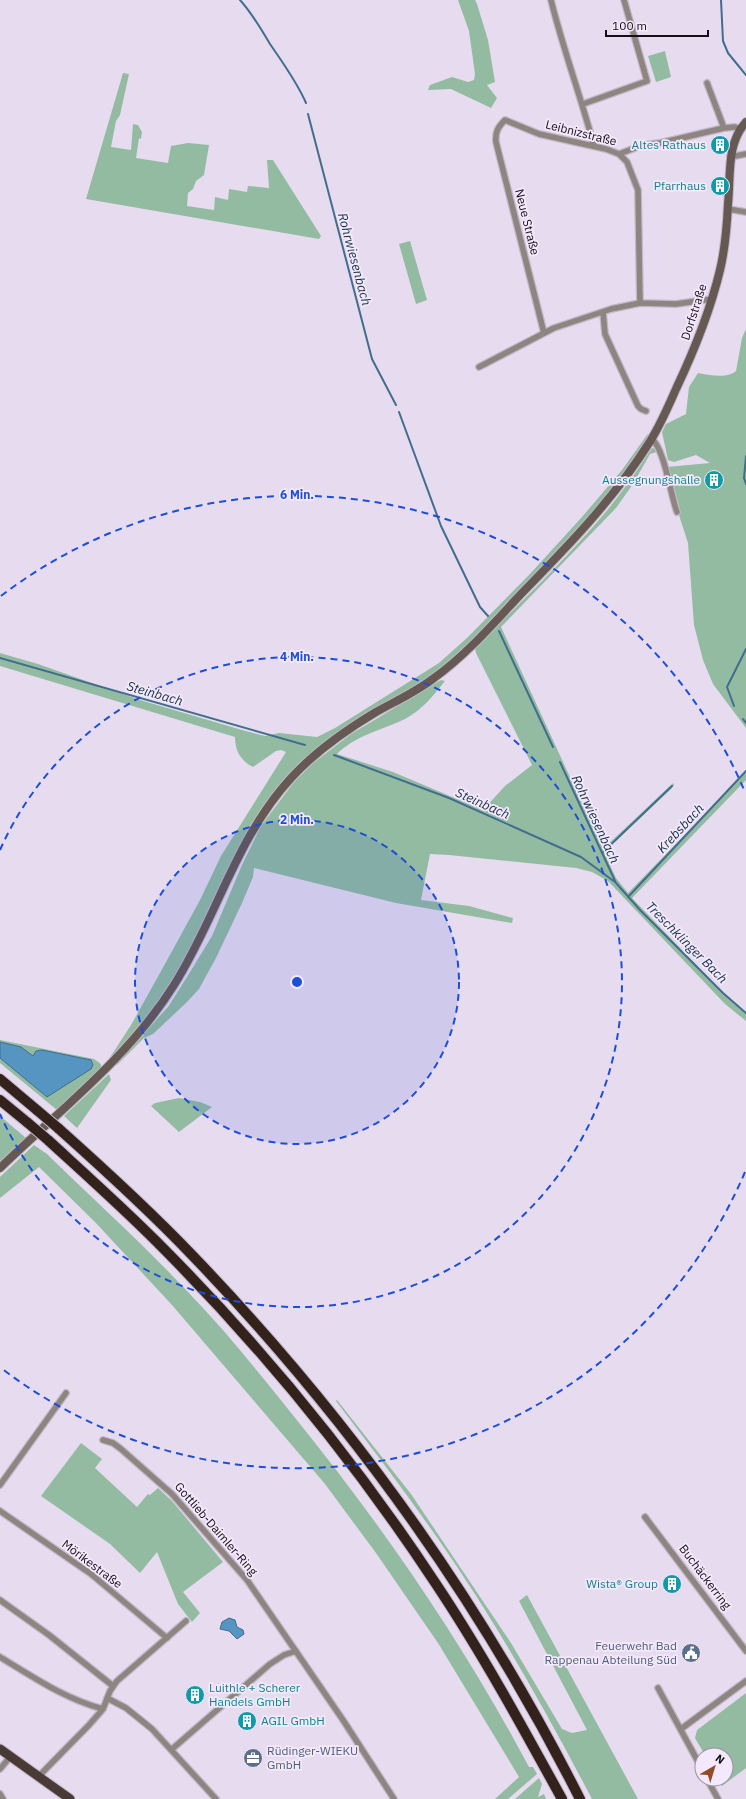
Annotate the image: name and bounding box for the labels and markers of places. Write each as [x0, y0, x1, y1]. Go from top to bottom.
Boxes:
building icon: Altes Rathaus [709, 134, 731, 156]
place label: Altes Rathaus [632, 137, 706, 152]
building icon: Pfarrhaus [709, 175, 731, 197]
place label: Pfarrhaus [654, 178, 706, 193]
building icon: Aussegnungshalle [703, 469, 725, 491]
place label: Aussegnungshalle [602, 472, 700, 487]
centre of rings [290, 975, 304, 989]
building icon: Wista® Group [661, 1573, 683, 1595]
place label: Wista® Group [586, 1576, 658, 1591]
place label: Feuerwehr Bad Rappenau Abteilung Süd [545, 1638, 677, 1667]
public building icon: Feuerwehr Bad Rappenau Abteilung Süd [680, 1642, 702, 1664]
place label: Luithle + Scherer Handels GmbH [209, 1680, 301, 1709]
building icon: Luithle + Scherer Handels GmbH [184, 1684, 206, 1706]
building icon: AGIL GmbH [236, 1710, 258, 1732]
place label: AGIL GmbH [261, 1713, 325, 1728]
place label: Rüdinger-WIEKU GmbH [267, 1743, 358, 1772]
office icon: Rüdinger-WIEKU GmbH [242, 1747, 264, 1769]

